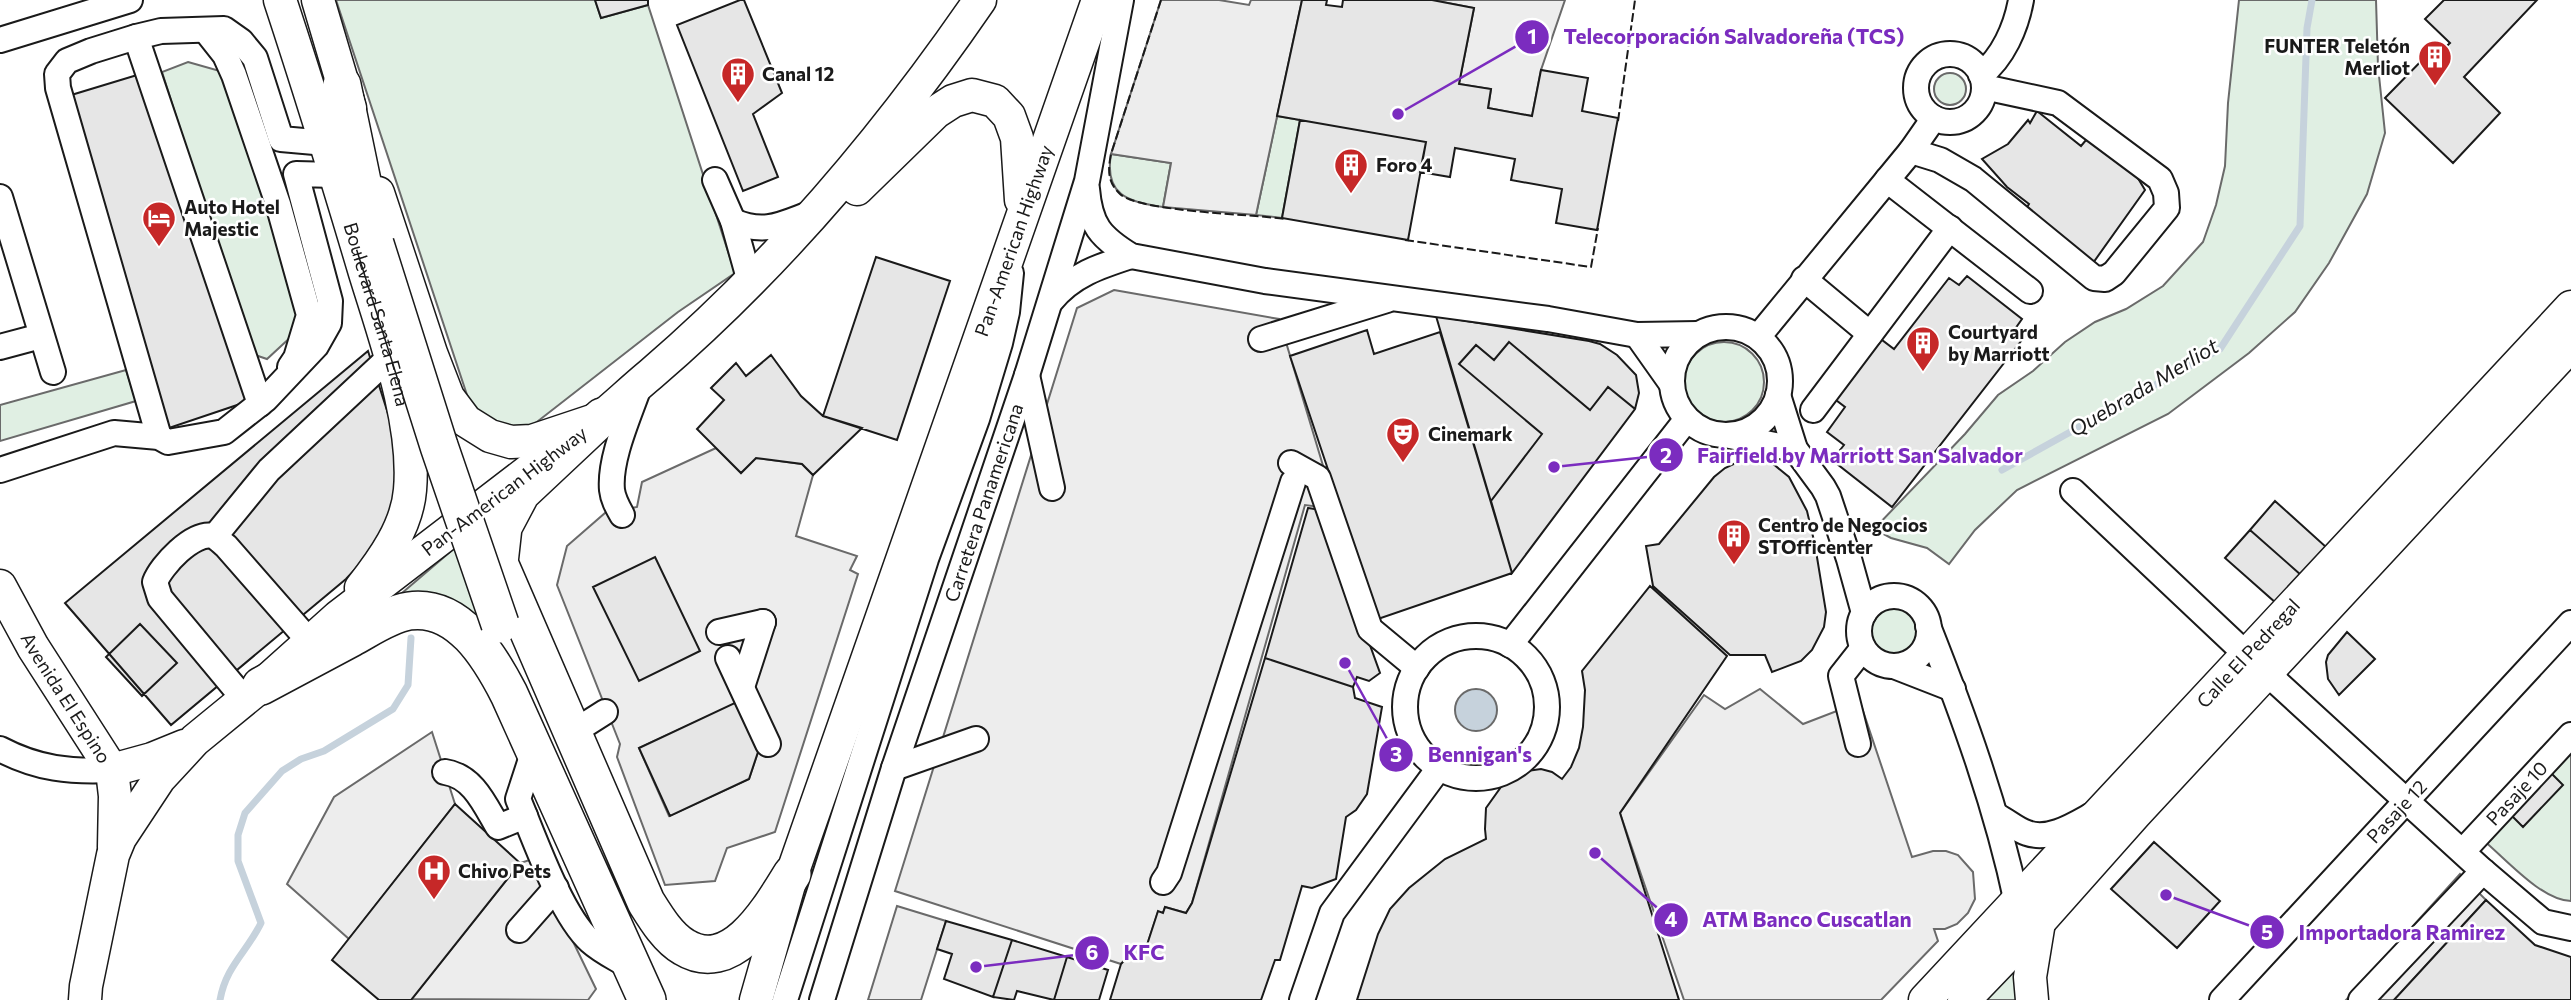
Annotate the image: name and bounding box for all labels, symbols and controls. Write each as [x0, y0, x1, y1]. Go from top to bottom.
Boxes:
callout: Telecorporación Salvadoreña (TCS) [1514, 16, 1918, 58]
text: 1 [1527, 23, 1537, 48]
text: Telecorporación Salvadoreña (TCS) [1564, 23, 1904, 48]
place label: FUNTER Teletón Merliot [2264, 34, 2410, 79]
building icon: FUNTER Teletón Merliot [2416, 38, 2454, 87]
building icon: Canal 12 [719, 55, 757, 104]
place label: Canal 12 [762, 62, 834, 85]
street label: Pan-American Highway [969, 142, 1057, 339]
building icon: Foro 4 [1332, 146, 1370, 195]
place label: Foro 4 [1376, 153, 1433, 176]
place label: Auto Hotel Majestic [184, 195, 280, 240]
hotel icon: Auto Hotel Majestic [140, 199, 178, 248]
street label: Boulevard Santa Elena [340, 220, 415, 408]
place label: Courtyard by Marriott [1948, 320, 2049, 365]
building icon: Courtyard by Marriott [1904, 324, 1942, 373]
water label: Quebrada Merliot [2064, 332, 2223, 441]
street label: Carretera Panamericana [939, 400, 1028, 605]
theatre icon: Cinemark [1384, 415, 1422, 464]
street label: Pan-American Highway [416, 421, 591, 560]
place label: Cinemark [1428, 422, 1513, 445]
callout: Fairfield by Marriott San Salvador [1648, 434, 2037, 476]
text: 2 [1660, 442, 1672, 467]
text: Fairfield by Marriott San Salvador [1697, 442, 2023, 467]
place label: Centro de Negocios STOfficenter [1758, 513, 1928, 558]
building icon: Centro de Negocios STOfficenter [1715, 517, 1753, 566]
street label: Calle El Pedregal [2191, 594, 2304, 712]
street label: Avenida El Espino [16, 629, 116, 767]
callout: Bennigan's [1379, 734, 1546, 776]
text: 3 [1390, 741, 1402, 766]
text: Bennigan's [1428, 741, 1532, 766]
street label: Pasaje 10 [2481, 756, 2552, 830]
street label: Pasaje 12 [2361, 775, 2431, 847]
hospital icon: Chivo Pets [415, 852, 453, 901]
place label: Chivo Pets [458, 859, 551, 882]
callout: ATM Banco Cuscatlan [1654, 899, 1926, 941]
text: 4 [1665, 906, 1678, 931]
text: ATM Banco Cuscatlan [1702, 906, 1912, 931]
callout: Importadora Ramirez [2249, 911, 2519, 953]
text: 5 [2261, 919, 2273, 944]
text: Importadora Ramirez [2299, 919, 2506, 944]
callout: KFC [1075, 932, 1179, 974]
text: 6 [1086, 939, 1099, 964]
text: KFC [1123, 939, 1165, 964]

